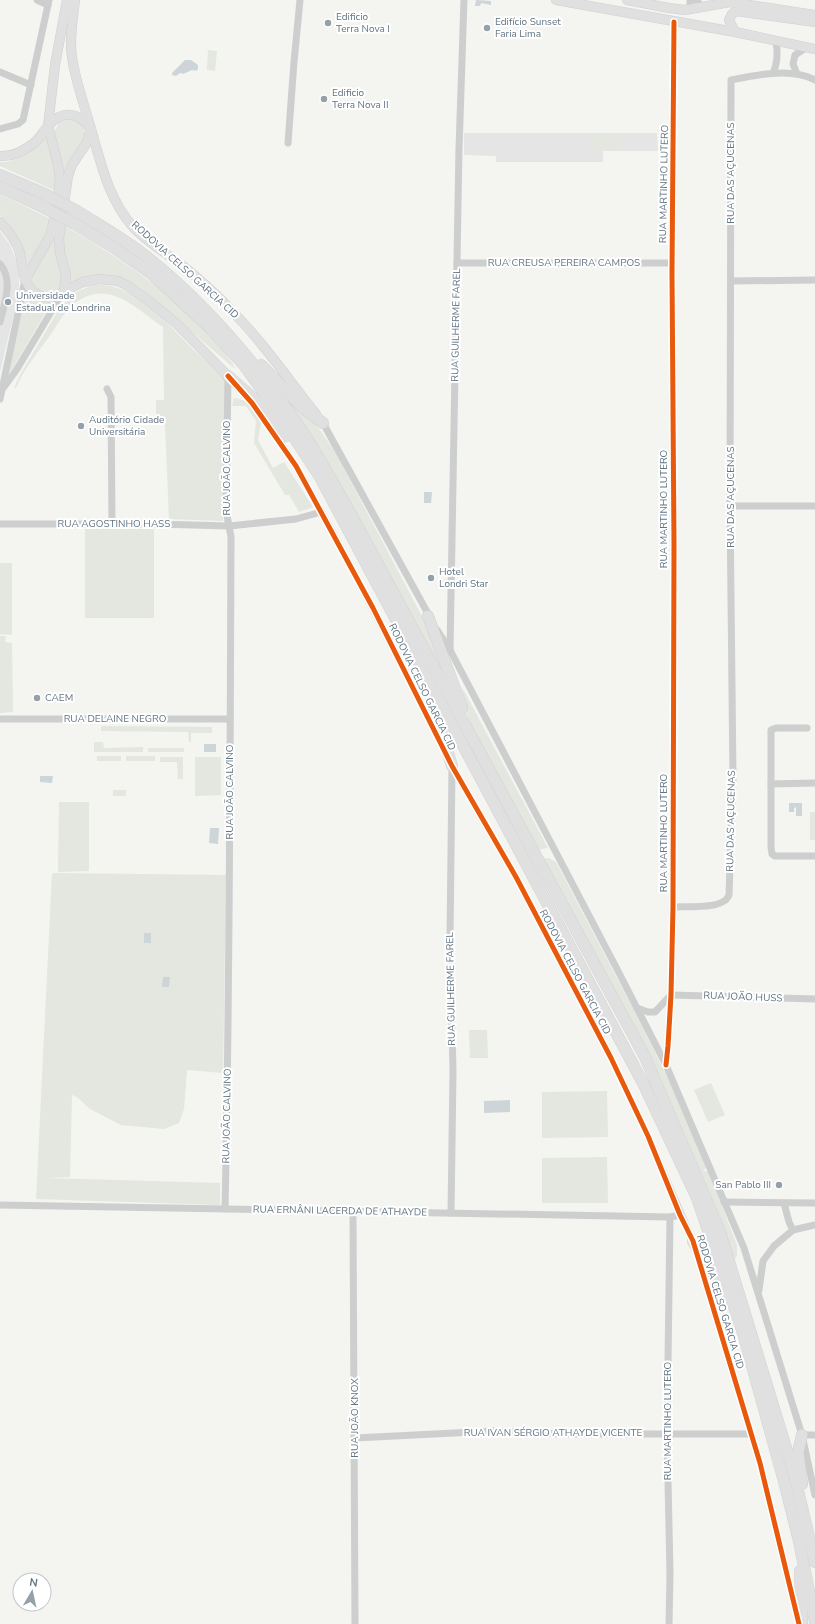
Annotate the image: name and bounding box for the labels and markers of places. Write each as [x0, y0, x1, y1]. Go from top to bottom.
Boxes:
place label: Edificio Terra Nova I [336, 10, 390, 36]
place label: Edifício Sunset Faria Lima [495, 15, 561, 41]
marker: Edificio Terra Nova I [323, 18, 333, 28]
marker: Edifício Sunset Faria Lima [482, 23, 492, 33]
place label: Edificio Terra Nova II [332, 86, 388, 112]
marker: Edificio Terra Nova II [319, 94, 329, 104]
place label: Universidade Estadual de Londrina [16, 289, 111, 315]
marker: Universidade Estadual de Londrina [3, 297, 13, 307]
place label: Auditório Cidade Universitária [89, 413, 164, 439]
marker: Auditório Cidade Universitária [76, 421, 86, 431]
place label: Hotel Londri Star [439, 565, 489, 591]
marker: Hotel Londri Star [426, 573, 436, 583]
place label: CAEM [45, 691, 73, 705]
marker: CAEM [32, 693, 42, 703]
place label: San Pablo III [715, 1178, 771, 1192]
marker: San Pablo III [774, 1180, 784, 1190]

